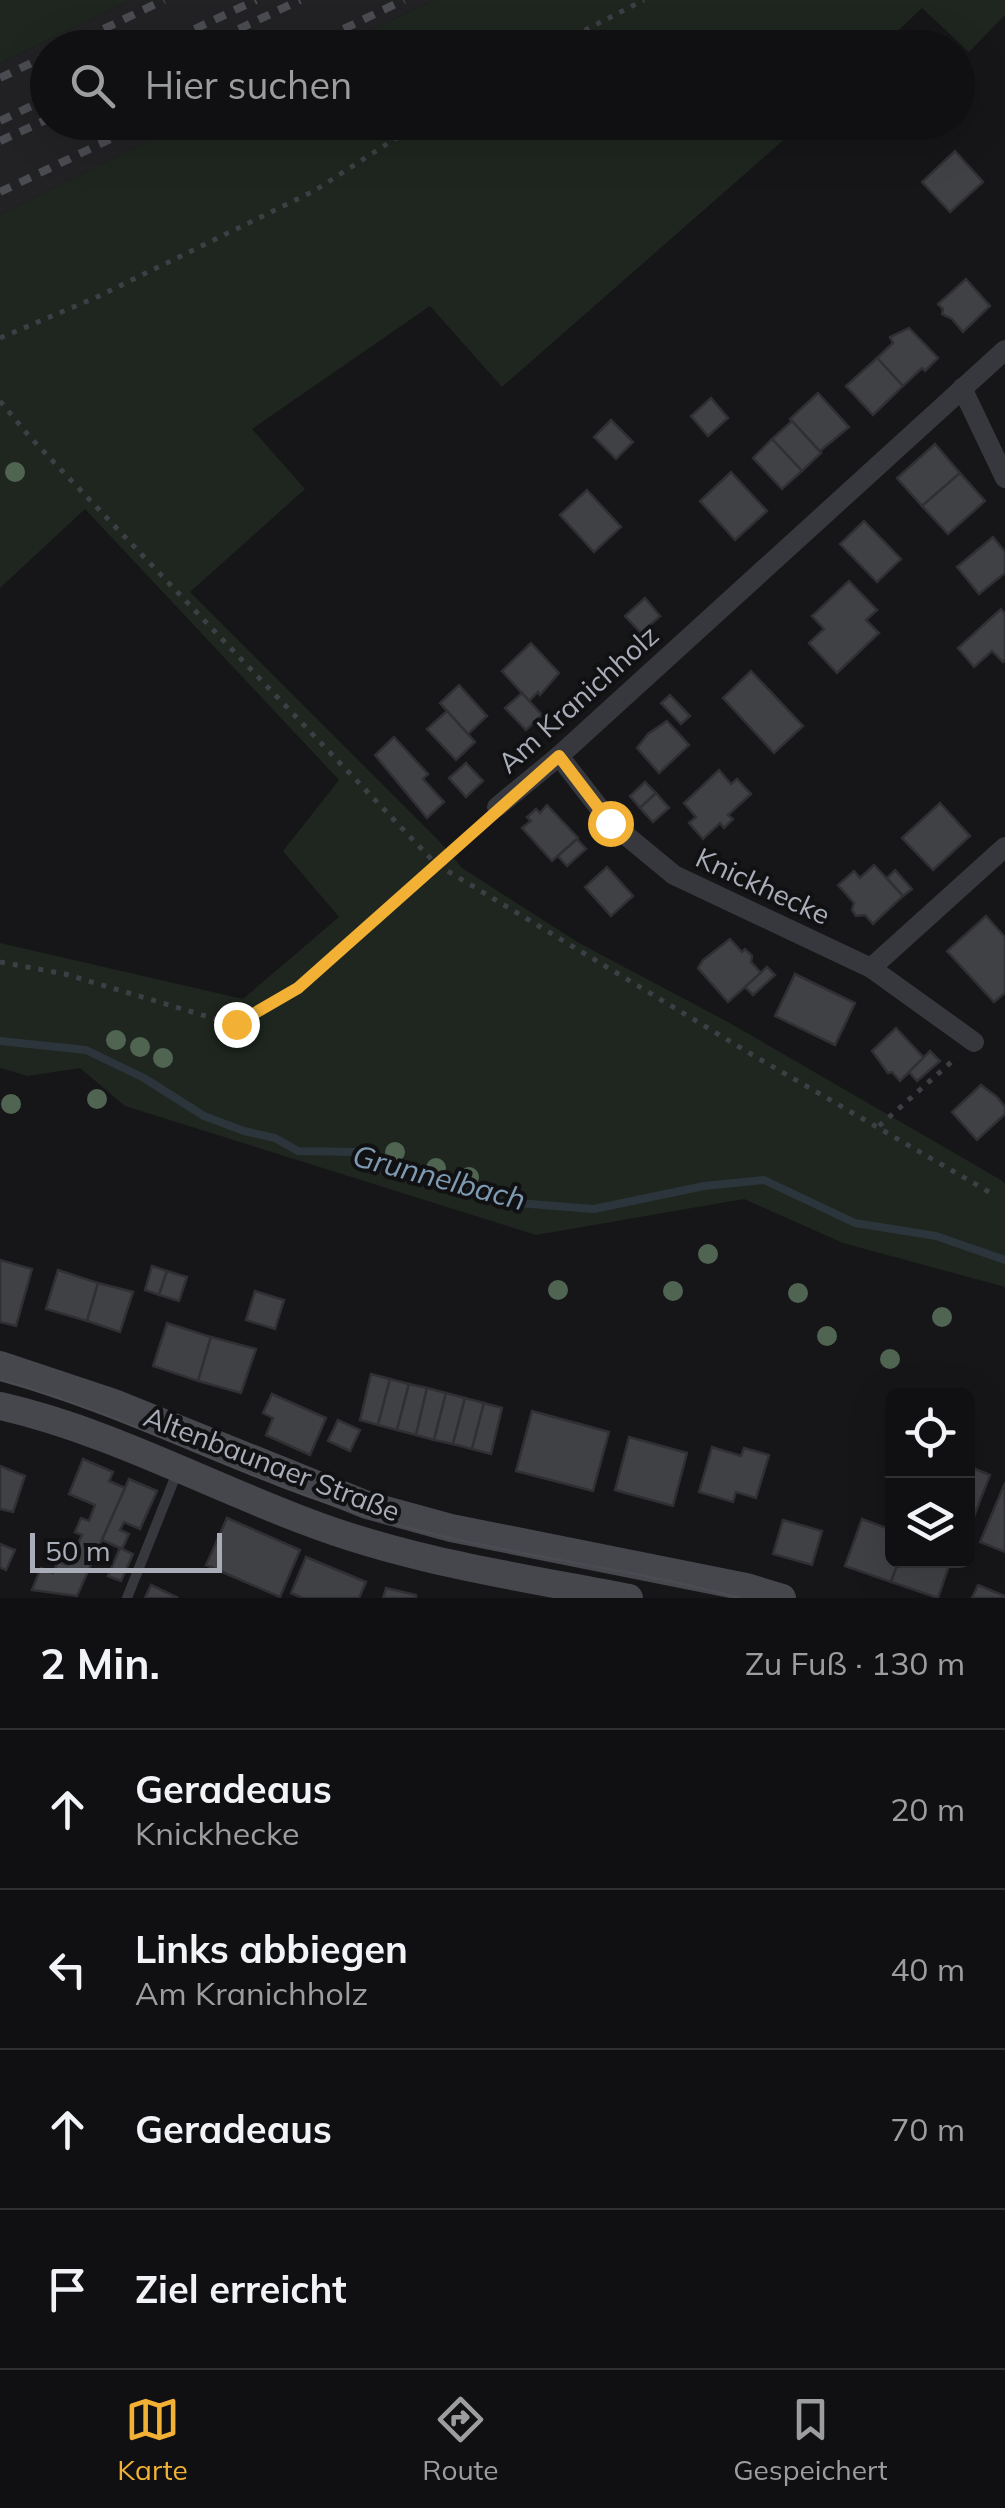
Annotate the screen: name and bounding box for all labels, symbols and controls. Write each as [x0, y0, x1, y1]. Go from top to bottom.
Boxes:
search box [30, 30, 975, 140]
icon: search [65, 58, 120, 113]
text: Hier suchen [145, 61, 352, 109]
street label: Am Kranichholz [490, 617, 665, 780]
route start [588, 801, 634, 847]
street label: Knickhecke [691, 839, 836, 932]
route end [214, 1002, 260, 1048]
water label: Grunnelbach [349, 1136, 530, 1218]
map controls [885, 1388, 975, 1568]
button: locate [885, 1388, 975, 1478]
street label: Altenbaunaer Straße [139, 1399, 405, 1528]
button: layers [885, 1478, 975, 1568]
scale bar [30, 1528, 222, 1572]
text: 50 m [45, 1533, 111, 1568]
text: 2 Min. [40, 1637, 160, 1690]
text: Zu Fuß · 130 m [745, 1643, 965, 1683]
text: Geradeaus [135, 1765, 332, 1813]
icon: ahead [40, 1782, 95, 1837]
text: 20 m [890, 1789, 965, 1829]
text: Knickhecke [135, 1813, 299, 1853]
text: Links abbiegen [135, 1925, 408, 1973]
icon: left [40, 1942, 95, 1997]
text: 40 m [890, 1949, 965, 1989]
text: Am Kranichholz [135, 1973, 368, 2013]
icon: ahead [40, 2102, 95, 2157]
text: Geradeaus [135, 2105, 332, 2153]
text: 70 m [890, 2109, 965, 2149]
icon: arrive [40, 2262, 95, 2317]
text: Ziel erreicht [135, 2265, 347, 2313]
tab: Karte [117, 2392, 188, 2487]
tab: Route [422, 2392, 498, 2487]
tab: Gespeichert [733, 2392, 888, 2487]

